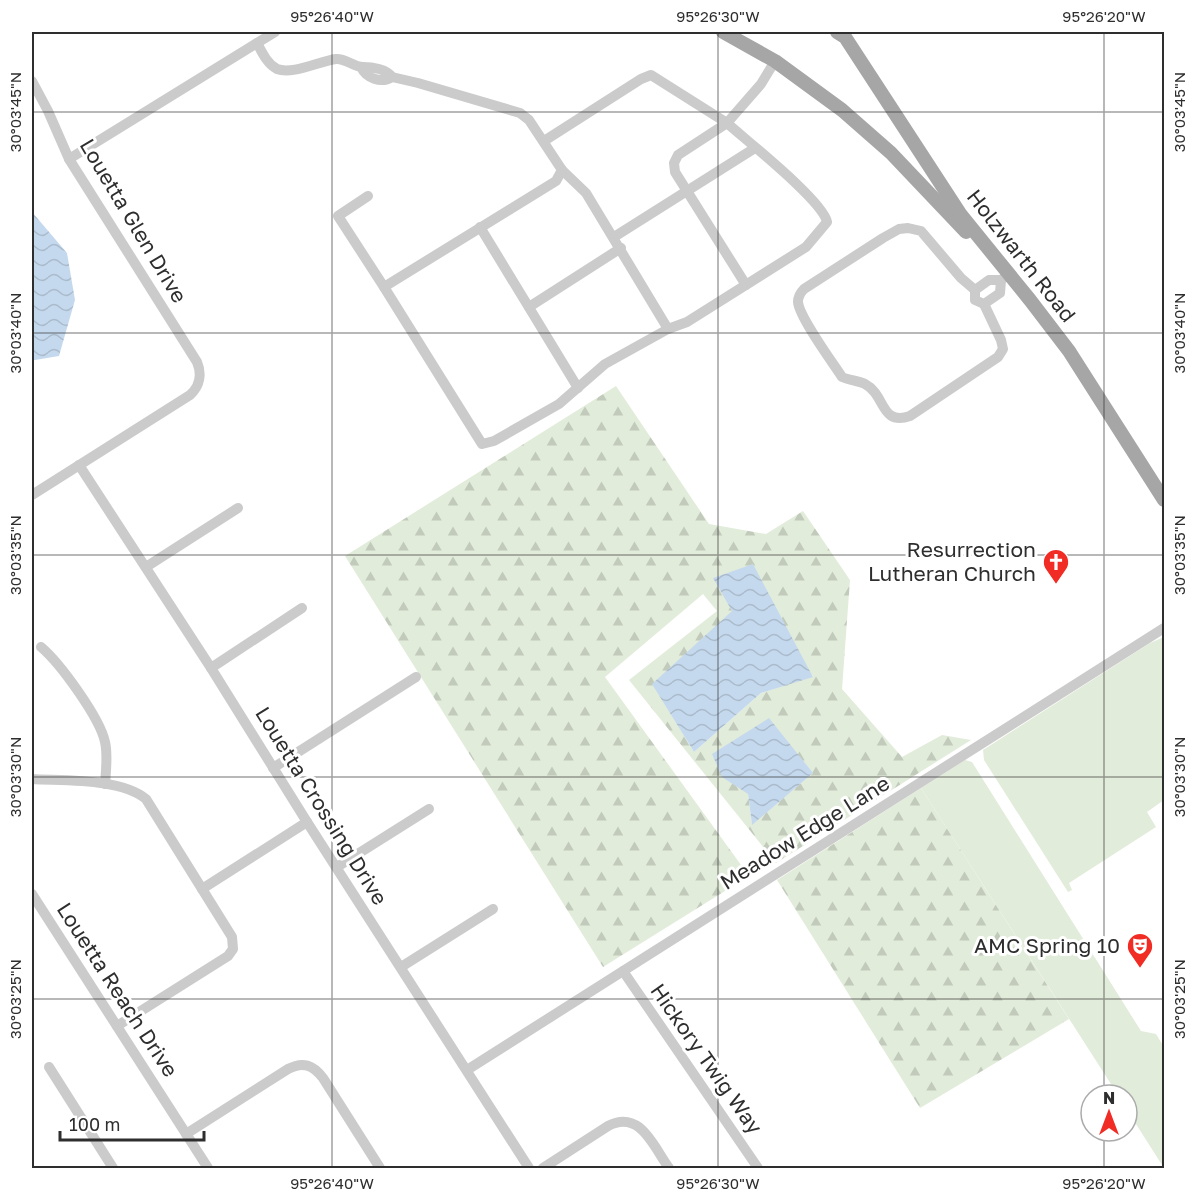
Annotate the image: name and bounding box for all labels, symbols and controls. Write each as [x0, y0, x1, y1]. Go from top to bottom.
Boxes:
text: 95°26'40"W [290, 7, 374, 25]
text: 95°26'30"W [676, 7, 760, 25]
text: 95°26'20"W [1062, 7, 1146, 25]
text: 30°03'45"N [6, 72, 24, 152]
text: 30°03'45"N [1170, 72, 1188, 152]
street label: Louetta Glen Drive [75, 134, 193, 307]
street label: Holzwarth Road [962, 184, 1082, 327]
text: 30°03'40"N [6, 292, 24, 374]
text: 30°03'40"N [1170, 292, 1188, 374]
text: 30°03'35"N [6, 515, 24, 595]
text: 30°03'35"N [1170, 515, 1188, 595]
place label: Resurrection Lutheran Church [868, 536, 1036, 586]
church icon: Resurrection Lutheran Church [1041, 547, 1071, 585]
street label: Louetta Crossing Drive [250, 702, 394, 909]
text: 30°03'30"N [6, 737, 24, 817]
text: 30°03'30"N [1170, 737, 1188, 817]
street label: Meadow Edge Lane [715, 770, 894, 895]
street label: Louetta Reach Drive [52, 897, 184, 1082]
theatre icon: AMC Spring 10 [1125, 931, 1155, 969]
place label: AMC Spring 10 [974, 932, 1120, 958]
text: 30°03'25"N [6, 959, 24, 1039]
text: 30°03'25"N [1170, 959, 1188, 1039]
street label: Hickory Twig Way [645, 978, 768, 1139]
north arrow [1079, 1083, 1139, 1143]
text: N [1103, 1088, 1115, 1108]
scale bar [60, 1104, 204, 1142]
text: 100 m [69, 1113, 120, 1135]
text: 95°26'40"W [290, 1174, 374, 1192]
text: 95°26'30"W [676, 1174, 760, 1192]
text: 95°26'20"W [1062, 1174, 1146, 1192]

